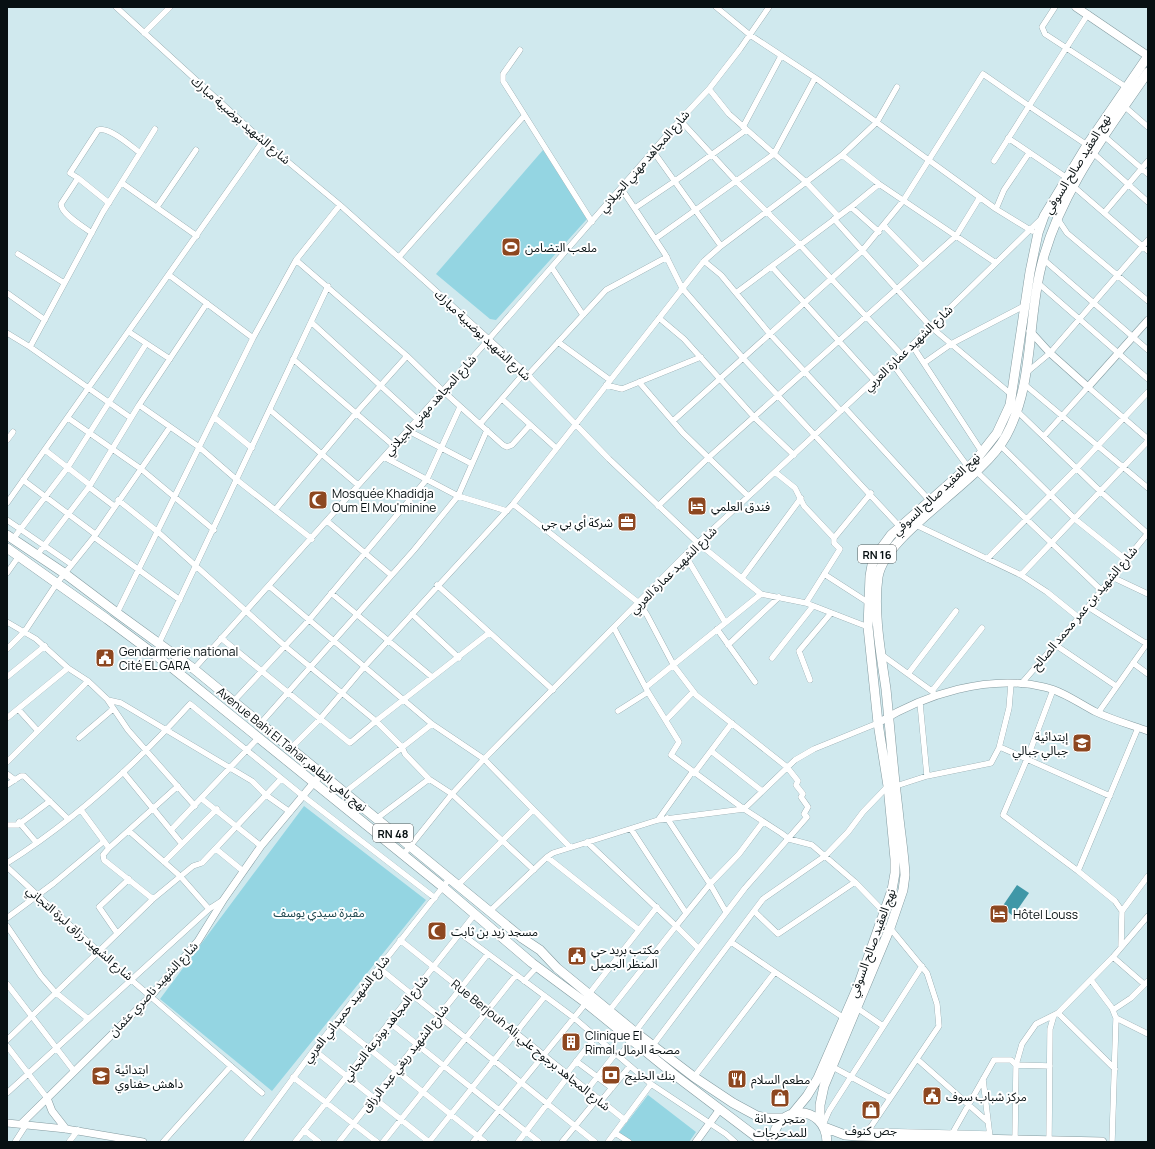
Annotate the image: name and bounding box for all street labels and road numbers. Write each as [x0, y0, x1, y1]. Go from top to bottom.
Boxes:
street label: شارع الشهيد بوضبية مبارك [187, 72, 294, 169]
street label: شارع المجاهد مهني الجيلاني [595, 106, 695, 217]
street label: نهج العقيد صالح السوفي [1039, 111, 1116, 218]
street label: شارع الشهيد بوضبية مبارك [430, 286, 535, 385]
street label: شارع الشهيد عمارة العربي [860, 301, 957, 396]
street label: شارع المجاهد مهني الجيلاني [380, 351, 481, 460]
street label: نهج العقيد صالح السوفي [888, 449, 985, 541]
street label: شارع الشهيد عمارة العربي [625, 522, 722, 619]
street label: شارع الشهيد بن عمر محمد الصالح [1027, 542, 1142, 674]
road number: RN 16 [858, 545, 896, 563]
street label: Avenue Bahi El Tahar,نهج باهي الطاهر [212, 683, 371, 817]
road number: RN 48 [373, 824, 413, 842]
street label: شارع الشهيد رزاق لبزة التجاني [22, 882, 137, 986]
street label: نهج العقيد صالح السوفي [844, 886, 901, 1000]
street label: شارع الشهيد ناصري عثمان [104, 938, 203, 1041]
street label: شارع الشهيد حميداني العربي [299, 952, 395, 1067]
street label: شارع المجاهد بوترعة التجاني [338, 971, 433, 1086]
street label: Rue Berjouh Ali,شارع المجاهد برجوح علي [447, 975, 614, 1116]
street label: شارع الشهيد ريغي عبد الرزاق [358, 1001, 454, 1116]

